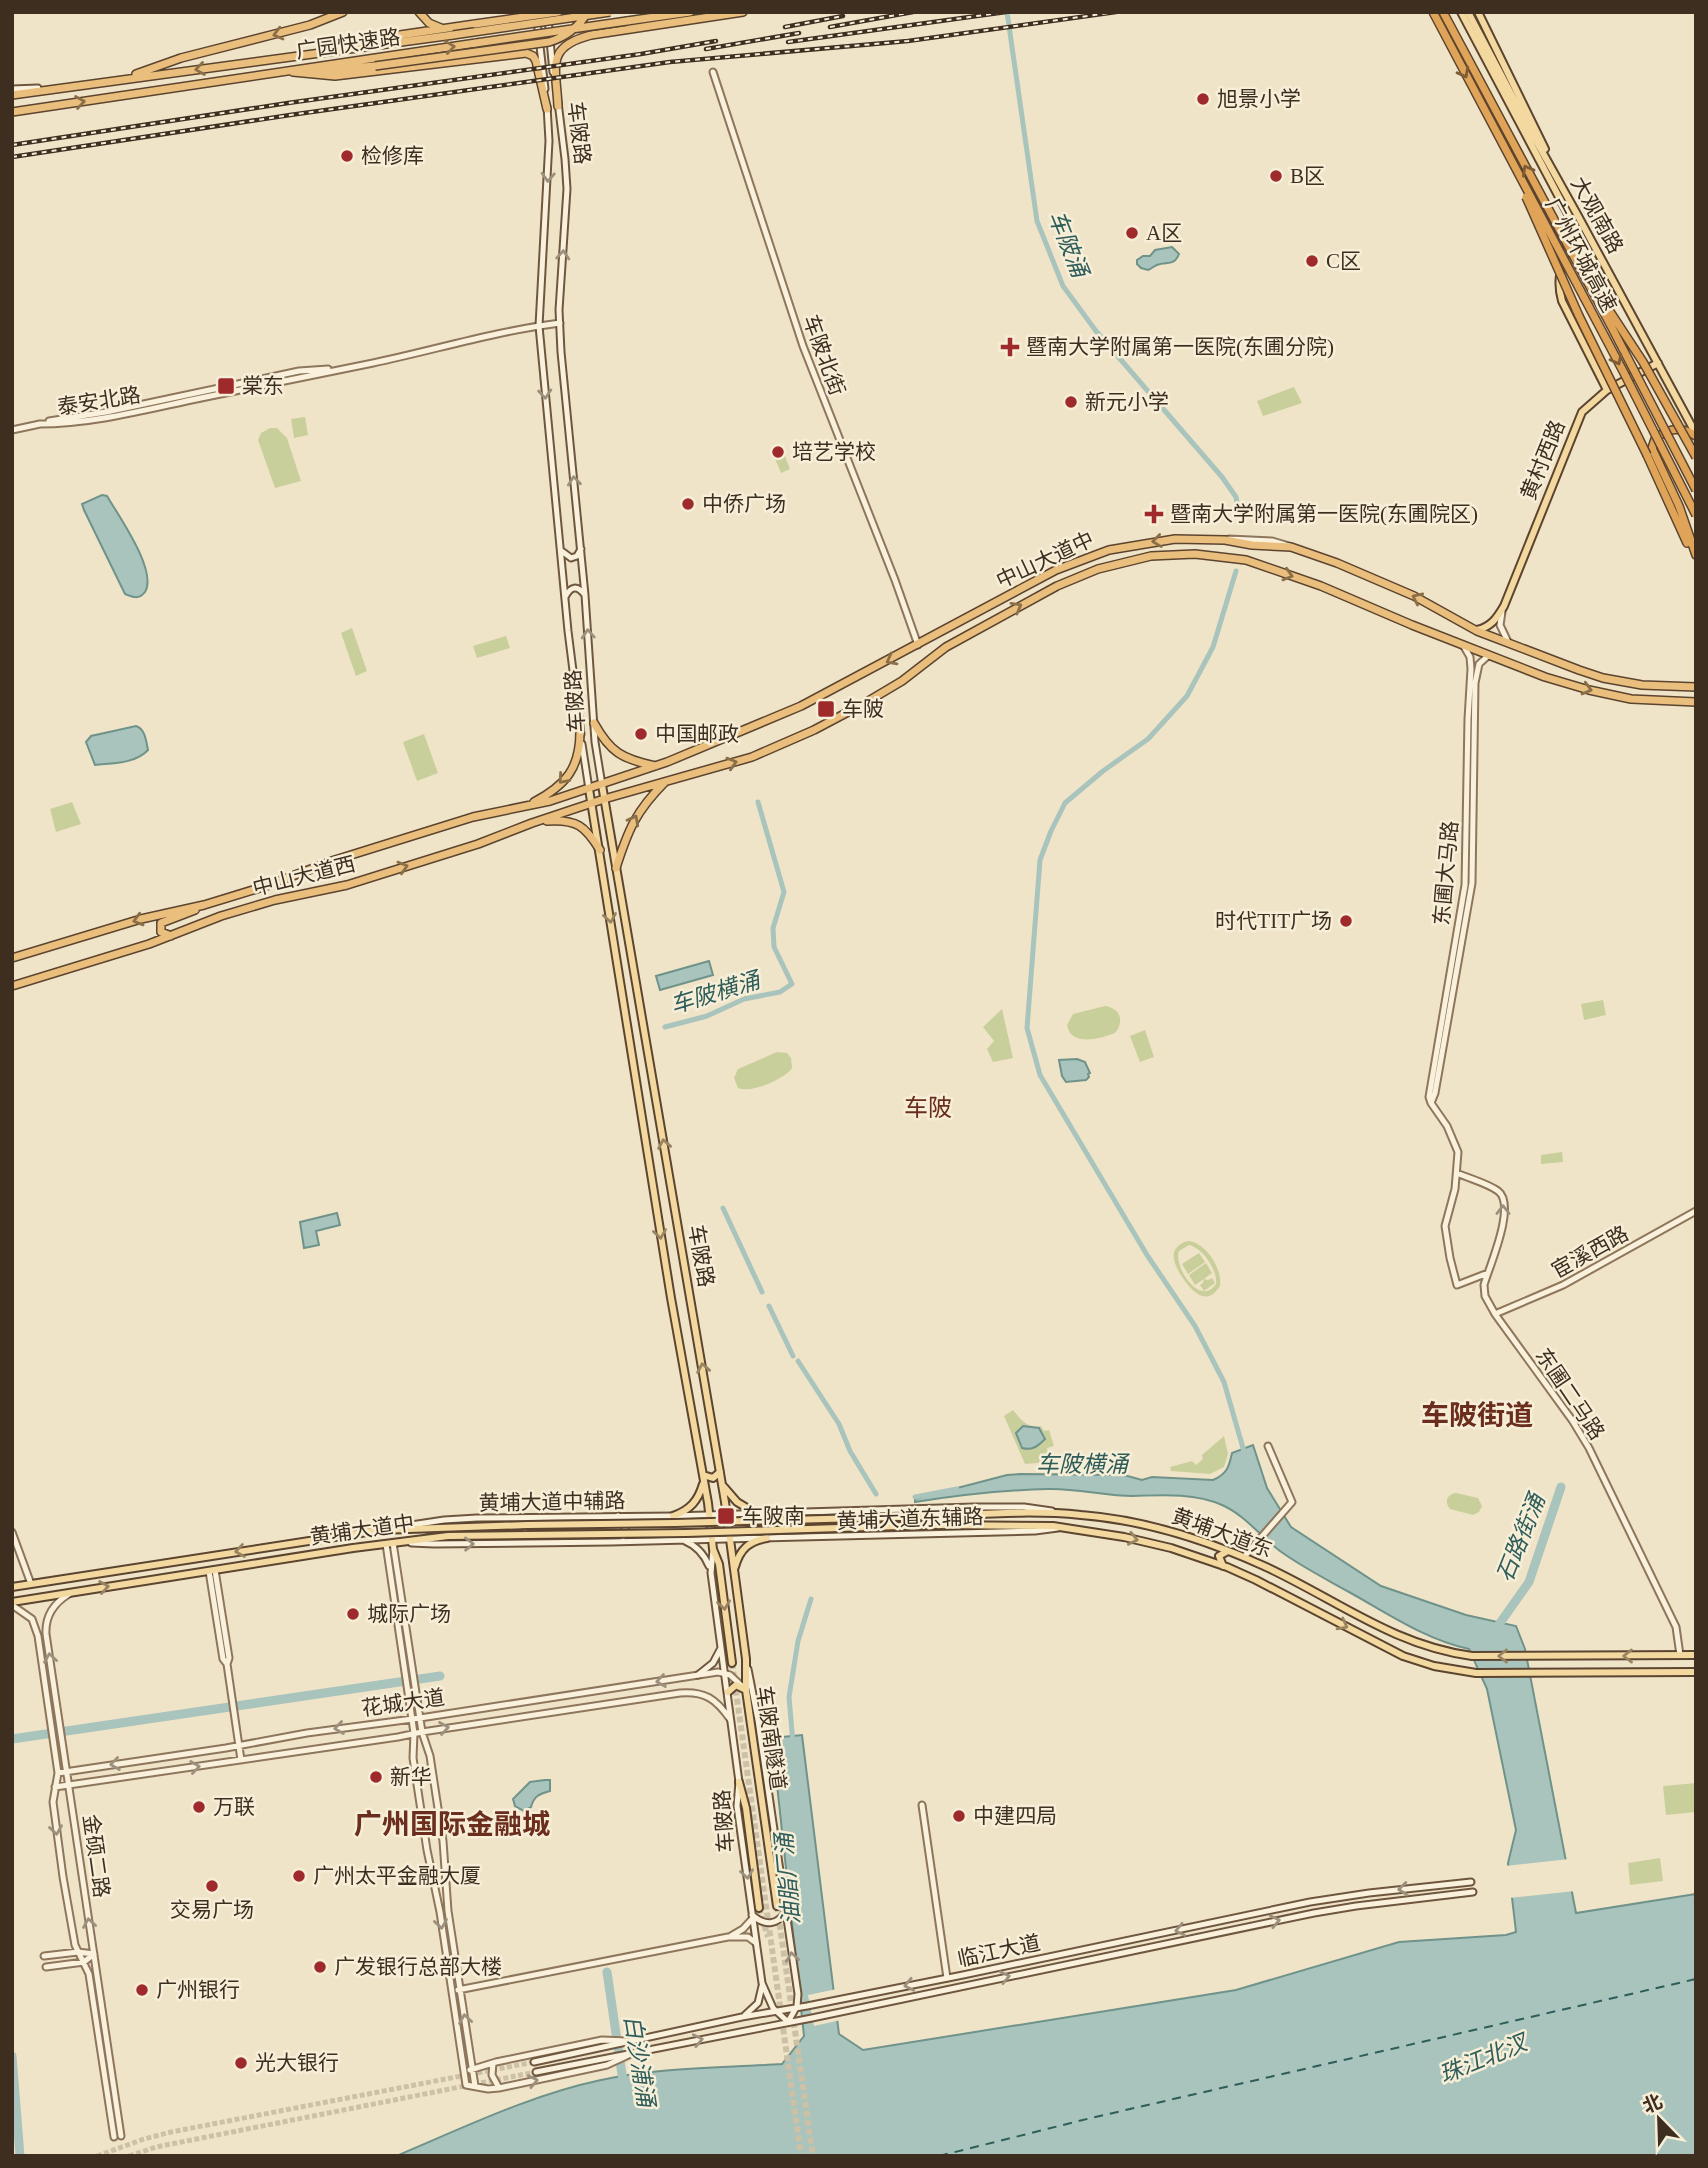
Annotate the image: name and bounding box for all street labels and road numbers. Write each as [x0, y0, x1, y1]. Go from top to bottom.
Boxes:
street label: 广园快速路 [294, 25, 402, 63]
street label: 车陂路 [563, 100, 595, 166]
street label: 大观南路 [1566, 172, 1628, 258]
street label: 广州环城高速 [1541, 194, 1621, 316]
street label: 车陂北街 [798, 311, 850, 399]
street label: 泰安北路 [56, 383, 142, 419]
street label: 黄村西路 [1516, 417, 1570, 503]
street label: 中山大道中 [992, 527, 1098, 593]
street label: 车陂路 [561, 669, 589, 733]
street label: 东圃大马路 [1429, 820, 1463, 926]
street label: 中山大道西 [250, 852, 358, 900]
street label: 宦溪西路 [1547, 1221, 1633, 1283]
street label: 车陂路 [684, 1223, 718, 1289]
street label: 东圃二马路 [1531, 1344, 1609, 1444]
street label: 黄埔大道中辅路 [478, 1489, 626, 1515]
street label: 黄埔大道东辅路 [836, 1504, 984, 1534]
street label: 黄埔大道东 [1169, 1504, 1275, 1562]
street label: 黄埔大道中 [308, 1511, 416, 1549]
street label: 车陂南隧道 [752, 1684, 790, 1792]
street label: 花城大道 [360, 1685, 446, 1721]
street label: 车陂路 [710, 1789, 738, 1853]
street label: 金硕二路 [78, 1813, 114, 1899]
street label: 临江大道 [955, 1931, 1043, 1971]

